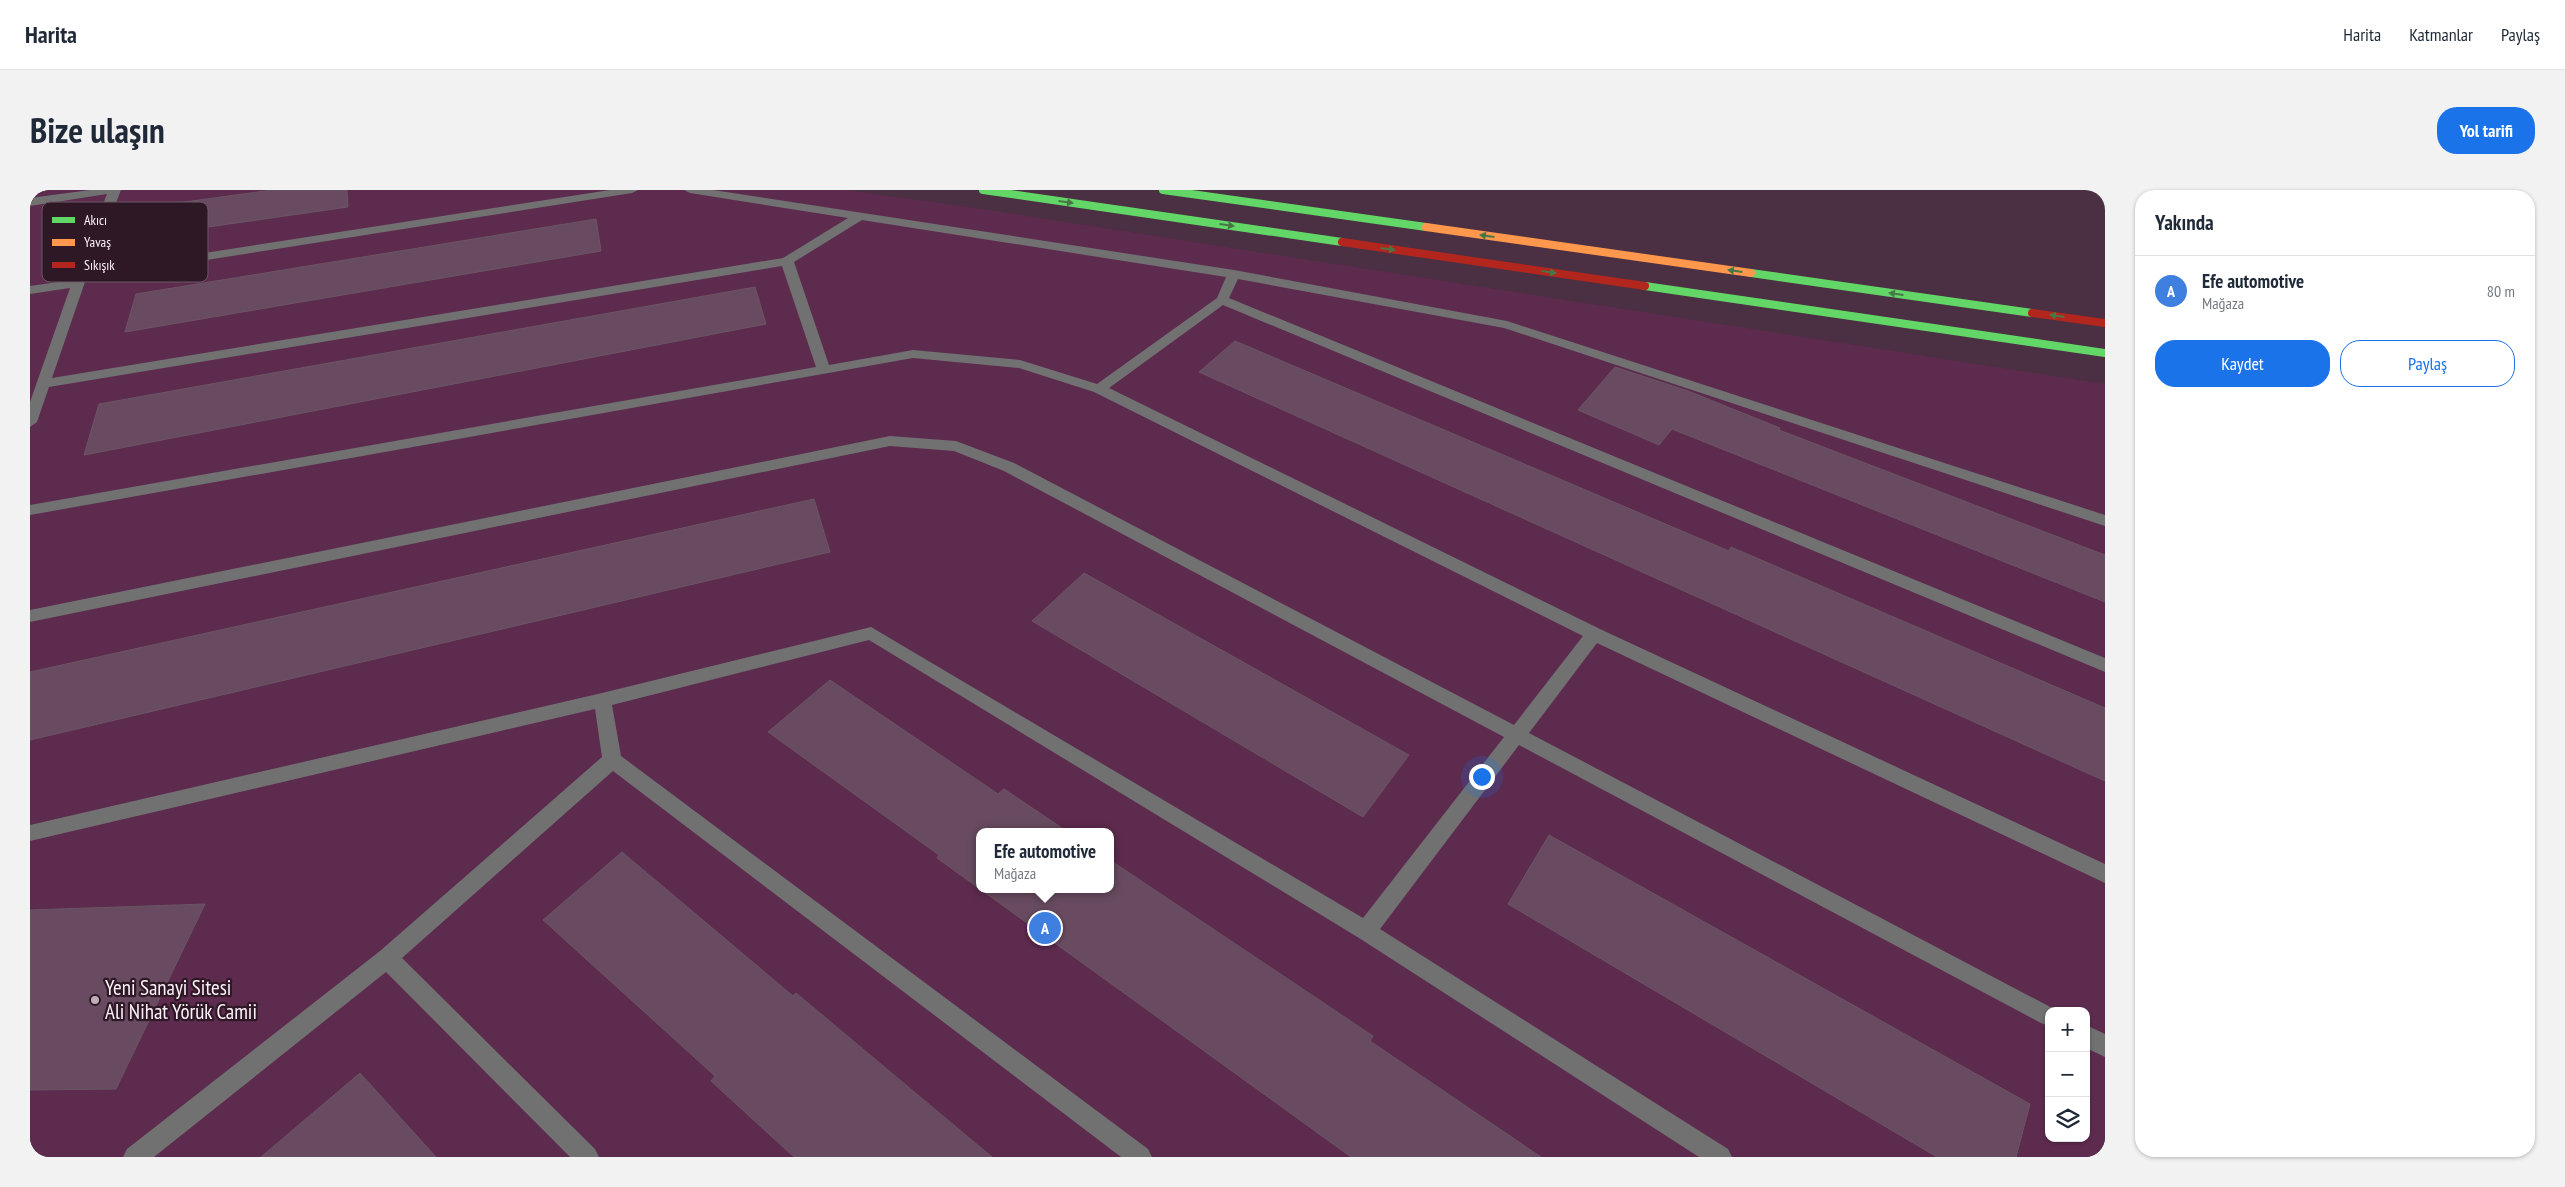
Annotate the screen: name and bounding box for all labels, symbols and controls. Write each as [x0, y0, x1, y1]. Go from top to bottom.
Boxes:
text: Harita [25, 19, 77, 50]
text: Harita [2343, 23, 2381, 46]
text: Katmanlar [2409, 23, 2473, 46]
text: Paylaş [2501, 23, 2540, 46]
text: Bize ulaşın [30, 107, 165, 153]
button: Yol tarifi [2437, 107, 2535, 154]
one-way arrow [1058, 198, 1074, 206]
legend [42, 202, 208, 282]
text: Yakında [2155, 209, 2214, 236]
text: Akıcı [84, 211, 107, 229]
one-way arrow [1219, 222, 1235, 230]
one-way arrow [1479, 232, 1495, 240]
text: Yavaş [84, 233, 111, 251]
one-way arrow [1380, 245, 1396, 253]
text: Sıkışık [84, 256, 115, 274]
one-way arrow [1727, 267, 1743, 275]
one-way arrow [1541, 268, 1557, 276]
text: Efe automotive [2202, 269, 2304, 293]
text: A [2167, 281, 2175, 301]
text: 80 m [2487, 281, 2515, 301]
one-way arrow [1887, 289, 1903, 297]
text: Mağaza [2202, 293, 2244, 313]
one-way arrow [2048, 312, 2064, 320]
button: Kaydet [2155, 340, 2330, 387]
button: Paylaş [2340, 340, 2515, 387]
your location [1469, 764, 1495, 790]
popup [976, 828, 1114, 893]
text: Efe automotive [994, 839, 1096, 863]
text: Mağaza [994, 863, 1036, 883]
pin: A [1029, 909, 1061, 947]
place label: Yeni Sanayi Sitesi Ali Nihat Yörük Camii [105, 974, 257, 1025]
marker: Yeni Sanayi Sitesi Ali Nihat Yörük Camii [89, 994, 101, 1006]
map controls [2045, 1007, 2090, 1142]
button: + [2045, 1007, 2090, 1052]
button: − [2045, 1052, 2090, 1097]
button: layers [2045, 1097, 2090, 1142]

